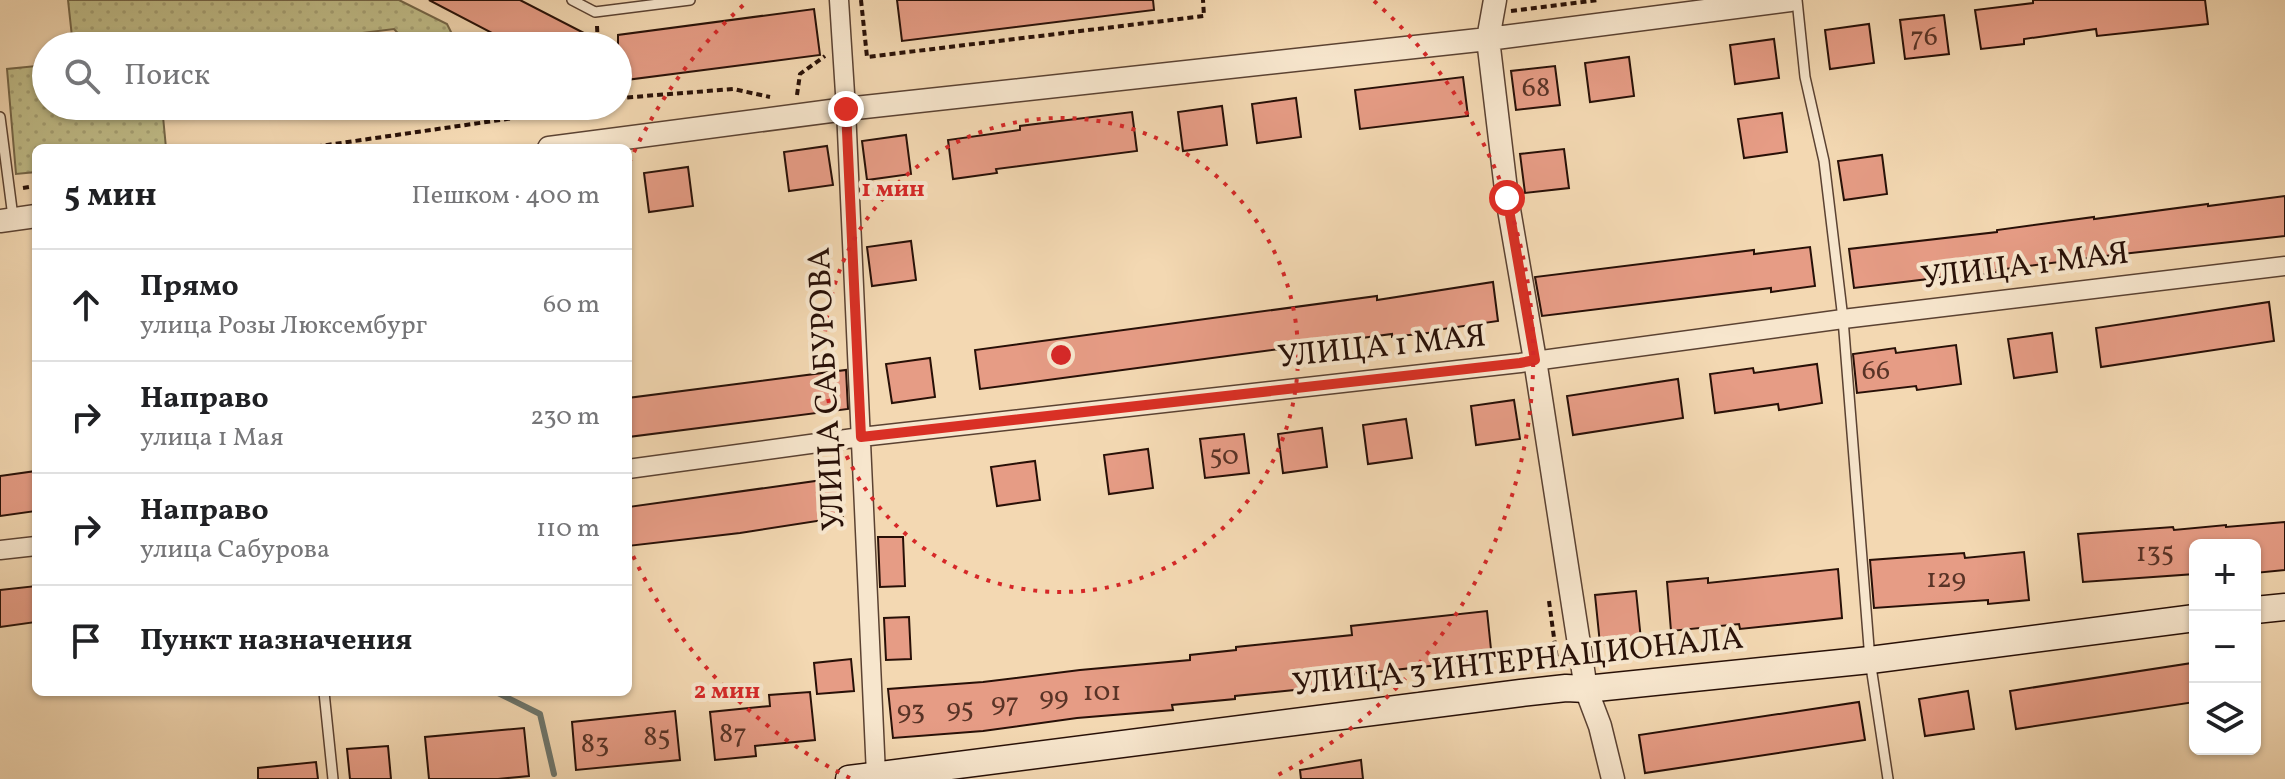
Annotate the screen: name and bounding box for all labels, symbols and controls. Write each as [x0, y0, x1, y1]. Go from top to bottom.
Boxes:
house number: 76 [1910, 18, 1938, 57]
search box [32, 32, 632, 120]
icon: search [60, 54, 104, 98]
text: Поиск [124, 55, 210, 97]
house number: 68 [1522, 69, 1550, 108]
route end [828, 91, 864, 127]
text: 5 мин [64, 173, 157, 220]
text: 1 мин [861, 173, 925, 207]
text: Пешком · 400 m [412, 178, 600, 214]
route start [1489, 180, 1525, 216]
street label: УЛИЦА 1 МАЯ [1919, 232, 2131, 302]
street label: УЛИЦА САБУРОВА [799, 246, 857, 532]
text: Прямо [140, 266, 239, 308]
icon: ahead [64, 283, 108, 327]
text: 60 m [543, 287, 600, 323]
text: улица Розы Люксембург [140, 308, 427, 344]
street label: УЛИЦА 1 МАЯ [1276, 315, 1488, 381]
centre of rings [1047, 341, 1075, 369]
house number: 66 [1862, 352, 1890, 391]
text: Направо [140, 378, 269, 420]
icon: right [64, 395, 108, 439]
text: 230 m [530, 399, 600, 435]
text: улица 1 Мая [140, 420, 284, 456]
house number: 50 [1209, 437, 1239, 476]
text: Направо [140, 490, 269, 532]
icon: right [64, 507, 108, 551]
text: 110 m [536, 511, 600, 547]
text: улица Сабурова [140, 532, 330, 568]
house number: 135 [2136, 534, 2174, 573]
map controls [2189, 539, 2261, 755]
button: + [2189, 539, 2261, 611]
house number: 129 [1926, 560, 1966, 599]
button: − [2189, 611, 2261, 683]
street label: УЛИЦА 3 ИНТЕРНАЦИОНАЛА [1290, 617, 1746, 709]
icon: arrive [64, 619, 108, 663]
text: Пункт назначения [140, 620, 412, 662]
house number: 101 [1083, 673, 1121, 712]
text: 2 мин [694, 675, 760, 709]
house number: 99 [1039, 678, 1069, 717]
button: layers [2189, 683, 2261, 755]
house number: 97 [991, 684, 1019, 723]
house number: 95 [946, 690, 974, 729]
house number: 93 [897, 692, 925, 731]
house number: 87 [719, 715, 747, 754]
house number: 85 [643, 718, 671, 757]
house number: 83 [581, 725, 609, 764]

